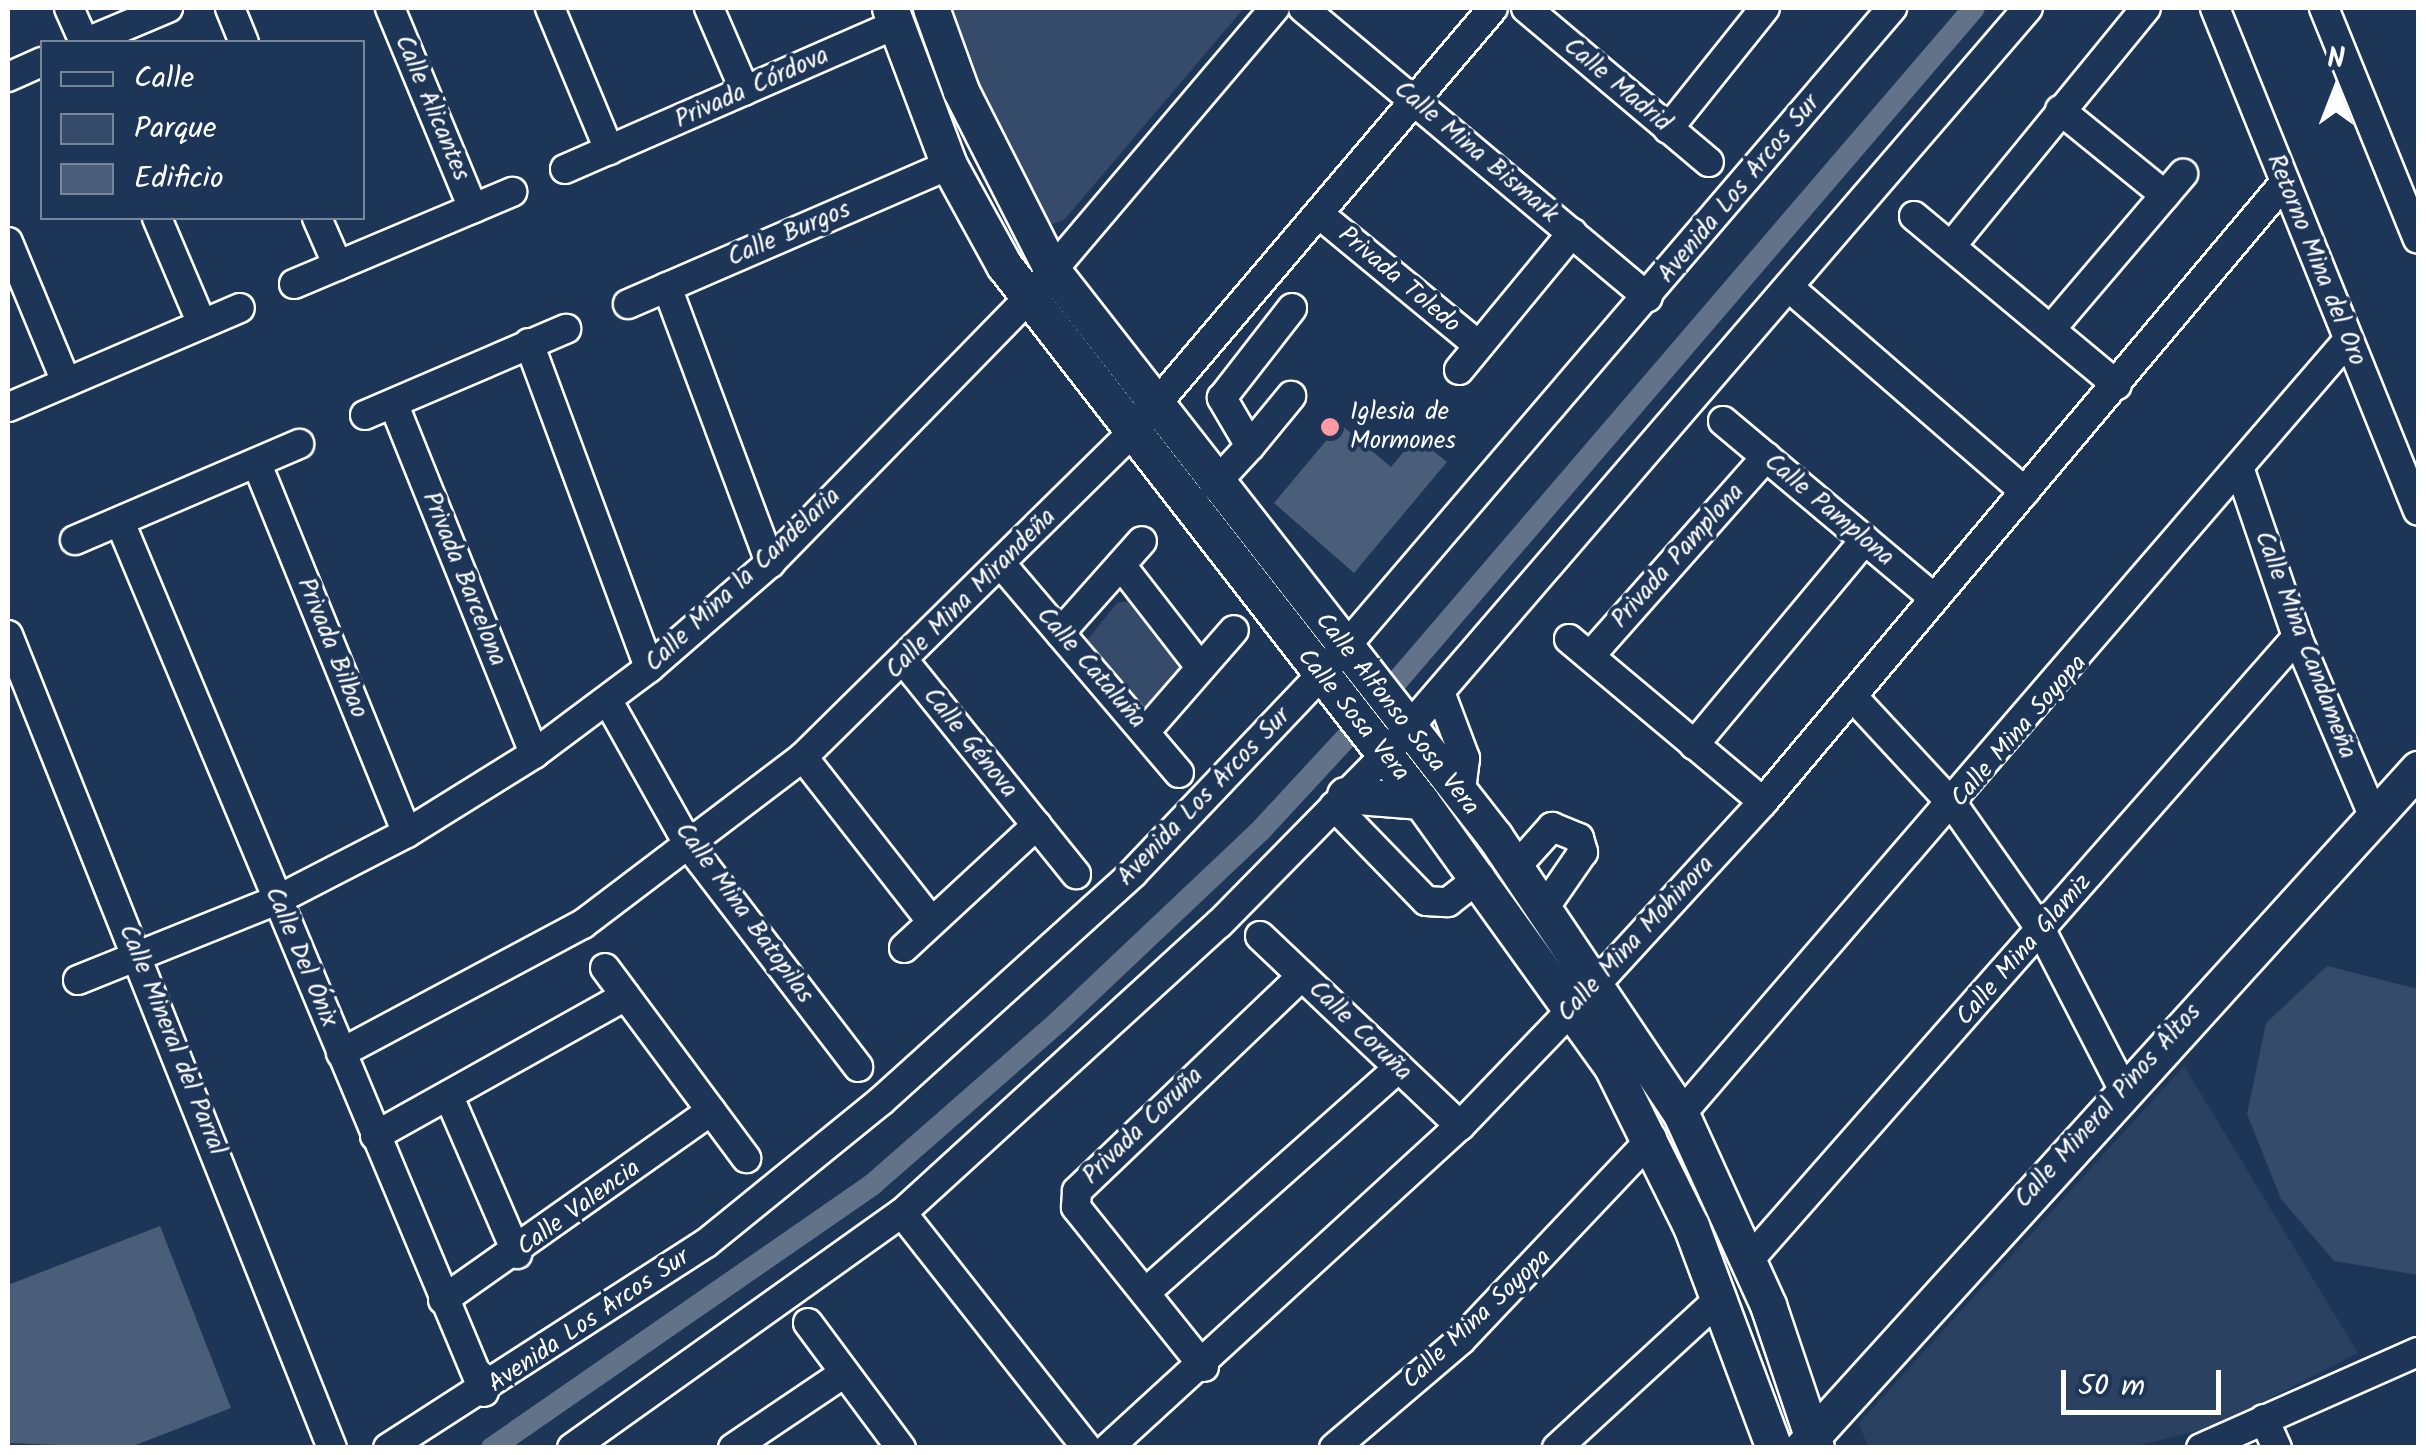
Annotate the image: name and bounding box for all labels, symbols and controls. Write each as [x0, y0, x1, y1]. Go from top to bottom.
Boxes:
street label: Calle Alicantes [388, 31, 476, 185]
street label: Calle Madrid [1557, 31, 1677, 139]
text: N [2327, 37, 2345, 82]
legend [40, 40, 365, 220]
north arrow [2286, 40, 2386, 140]
street label: Privada Córdova [671, 41, 833, 135]
text: Calle [134, 55, 194, 103]
street label: Calle Mina Bismark [1388, 75, 1564, 229]
street label: Avenida Los Arcos Sur [1652, 89, 1826, 289]
text: Parque [134, 105, 216, 153]
street label: Retorno Mina del Oro [2260, 150, 2372, 370]
text: Edificio [134, 155, 224, 203]
street label: Calle Burgos [723, 195, 855, 273]
street label: Privada Toledo [1332, 220, 1466, 340]
place label: Iglesia de Mormones [1350, 398, 1456, 457]
marker: Iglesia de Mormones [1319, 416, 1341, 438]
street label: Calle Pamplona [1758, 447, 1900, 573]
street label: Privada Pamplona [1605, 478, 1751, 634]
street label: Calle Mina la Candelaria [639, 482, 847, 678]
street label: Privada Barcelona [415, 488, 513, 670]
street label: Calle Mina Mirandeña [880, 503, 1062, 685]
street label: Calle Mina Candameña [2248, 527, 2362, 763]
street label: Privada Bilbao [290, 574, 374, 722]
street label: Calle Cataluña [1030, 601, 1152, 735]
street label: Calle Alfonso Sosa Vera [1308, 607, 1486, 821]
street label: Calle Sosa Vera [1290, 643, 1416, 787]
street label: Calle Mina Soyopa [1945, 649, 2093, 813]
street label: Calle Génova [916, 682, 1024, 804]
street label: Avenida Los Arcos Sur [1111, 702, 1297, 892]
street label: Calle Mina Batopilas [668, 817, 820, 1009]
street label: Calle Mina Mohinora [1551, 850, 1721, 1028]
street label: Calle Mina Glamiz [1950, 868, 2098, 1032]
street label: Calle Del Ónix [258, 883, 344, 1031]
street label: Calle Mineral del Parral [112, 920, 232, 1160]
street label: Calle Coruña [1302, 974, 1418, 1088]
street label: Calle Mineral Pinos Altos [2008, 998, 2208, 1214]
street label: Privada Coruña [1076, 1061, 1210, 1191]
street label: Calle Valencia [512, 1153, 646, 1263]
street label: Avenida Los Arcos Sur [483, 1242, 695, 1400]
street label: Calle Mina Soyopa [1396, 1242, 1558, 1396]
scale bar [2066, 1350, 2226, 1412]
text: 50 m [2078, 1363, 2145, 1411]

